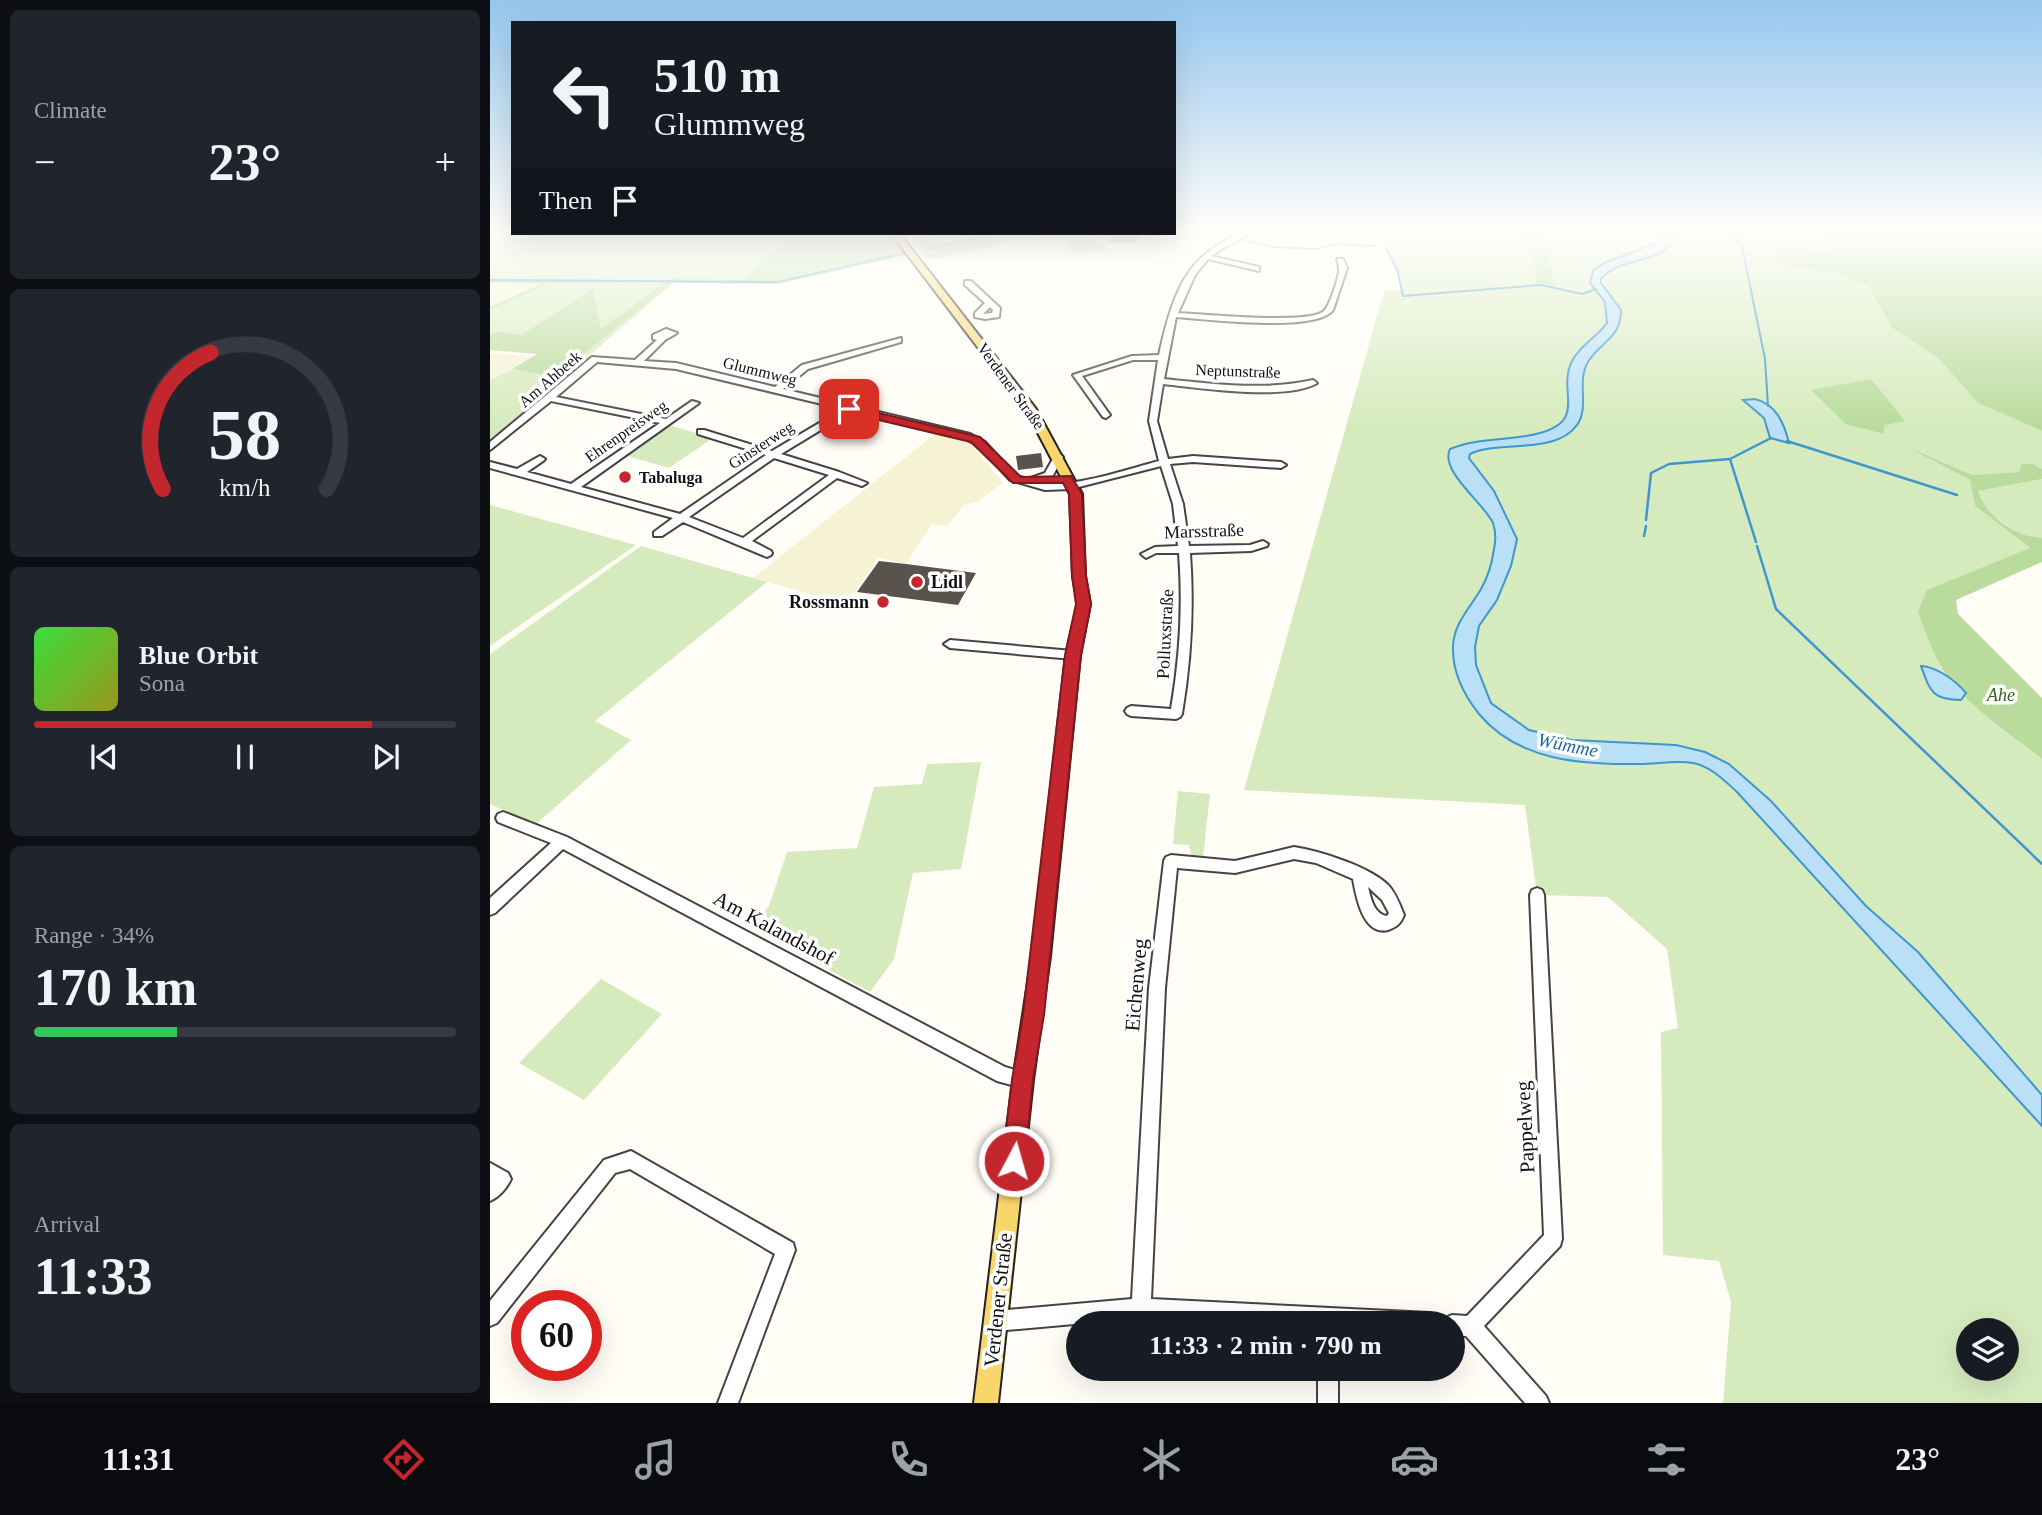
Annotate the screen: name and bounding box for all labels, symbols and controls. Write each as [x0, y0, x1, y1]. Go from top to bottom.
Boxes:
text: 510 m [654, 48, 781, 103]
icon: left [539, 49, 630, 140]
text: Climate [34, 98, 107, 123]
text: Glummweg [654, 106, 805, 142]
text: 23° [209, 134, 281, 191]
text: − [34, 141, 55, 183]
text: + [435, 141, 456, 183]
icon: arrive [606, 182, 644, 220]
text: Then [539, 186, 592, 215]
street label: Verdener Straße [974, 339, 1048, 433]
street label: Am Ahbeek [515, 347, 585, 411]
street label: Glummweg [721, 354, 799, 389]
street label: Neptunstraße [1195, 361, 1281, 382]
pin [819, 379, 879, 439]
icon: arrive [830, 390, 868, 428]
text: 58 [209, 394, 281, 475]
street label: Ehrenpreisweg [582, 397, 671, 466]
street label: Ginsterweg [725, 418, 797, 473]
marker: Tabaluga [617, 469, 633, 485]
place label: Tabaluga [639, 469, 702, 487]
text: km/h [219, 474, 271, 501]
street label: Marsstraße [1164, 520, 1244, 542]
place label: Lidl [931, 572, 963, 592]
marker: Lidl [909, 574, 925, 590]
street label: Polluxstraße [1153, 589, 1177, 679]
place label: Rossmann [789, 592, 869, 612]
marker: Rossmann [875, 594, 891, 610]
text: Blue Orbit [139, 641, 258, 670]
text: Sona [139, 671, 185, 696]
park label: Ahe [1986, 685, 2015, 705]
water label: Wümme [1536, 729, 1600, 761]
icon: previous [85, 738, 123, 776]
icon: pause [226, 738, 264, 776]
icon: next [367, 738, 405, 776]
street label: Am Kalandshof [709, 886, 839, 970]
text: Range · 34% [34, 923, 154, 948]
street label: Eichenweg [1120, 937, 1152, 1033]
text: 170 km [34, 959, 197, 1016]
street label: Pappelweg [1511, 1080, 1539, 1174]
position arrow [977, 1124, 1051, 1198]
text: Arrival [34, 1212, 100, 1237]
street label: Verdener Straße [979, 1232, 1017, 1368]
text: 11:33 [34, 1248, 152, 1305]
speed limit sign: 60 [511, 1290, 602, 1381]
map controls [1956, 1318, 2019, 1381]
button: layers [1956, 1318, 2019, 1381]
text: 11:33 · 2 min · 790 m [1149, 1331, 1382, 1360]
icon: directions [379, 1435, 428, 1484]
icon: music [631, 1435, 680, 1484]
icon: phone [884, 1435, 933, 1484]
icon: climate [1137, 1435, 1186, 1484]
icon: car [1390, 1435, 1439, 1484]
icon: filters [1642, 1435, 1691, 1484]
text: 11:31 [102, 1441, 175, 1477]
text: 23° [1895, 1441, 1940, 1477]

